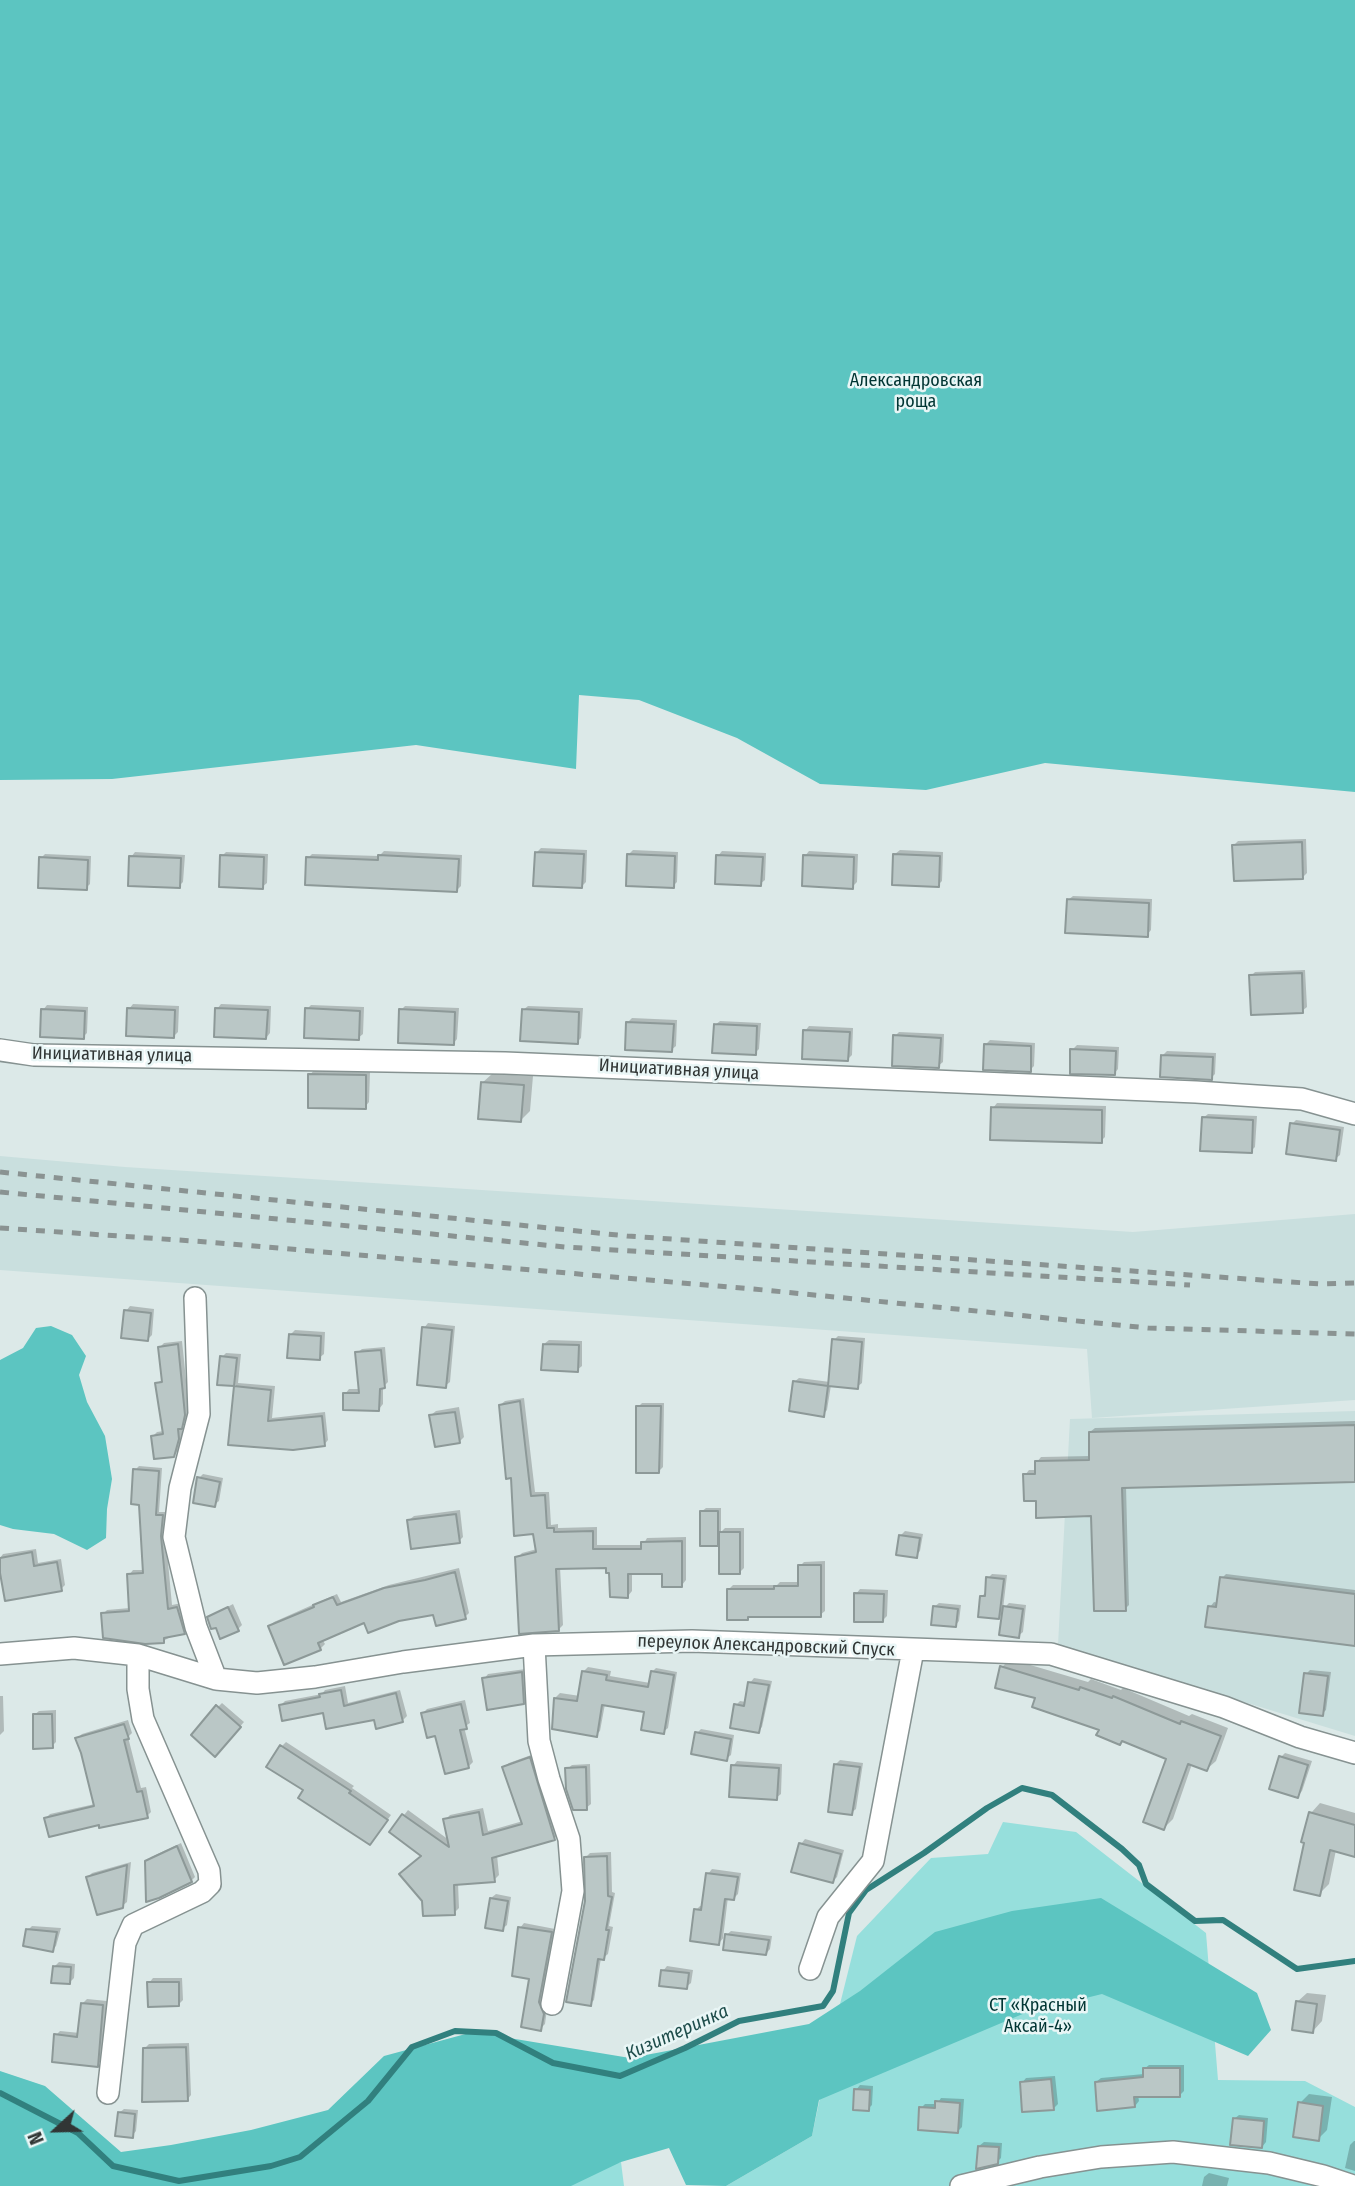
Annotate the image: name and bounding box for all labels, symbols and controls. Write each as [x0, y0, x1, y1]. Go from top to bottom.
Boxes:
park label: Александровская роща [850, 370, 982, 412]
street label: Инициативная улица [32, 1043, 192, 1067]
street label: Инициативная улица [598, 1055, 760, 1085]
street label: переулок Александровский Спуск [637, 1631, 895, 1661]
park label: СТ «Красный Аксай-4» [989, 1995, 1087, 2038]
water label: Кизитеринка [622, 2000, 732, 2066]
north arrow [21, 2095, 91, 2165]
text: N [23, 2128, 49, 2148]

